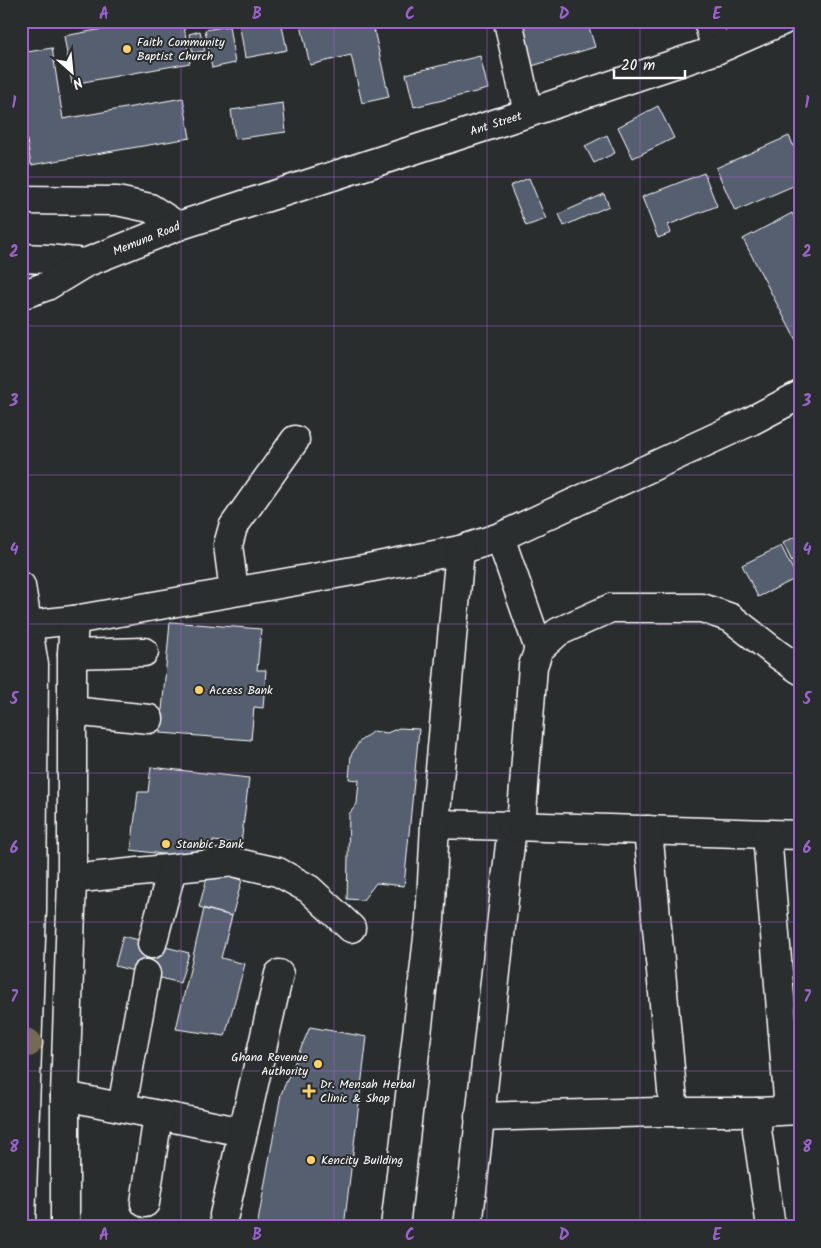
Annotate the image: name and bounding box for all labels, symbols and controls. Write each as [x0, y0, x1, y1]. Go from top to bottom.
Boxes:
text: A [99, 2, 109, 27]
text: B [252, 2, 262, 27]
text: C [405, 2, 415, 27]
text: D [559, 2, 570, 27]
text: E [713, 2, 723, 27]
place label: Faith Community Baptist Church [137, 33, 225, 66]
marker: Faith Community Baptist Church [121, 43, 133, 55]
north arrow [48, 48, 98, 98]
scale bar [614, 48, 685, 80]
text: 20 m [621, 54, 655, 78]
text: N [68, 71, 86, 95]
text: 1 [12, 91, 17, 116]
text: 1 [805, 91, 810, 116]
street label: Ant Street [467, 106, 525, 141]
street label: Memuna Road [110, 216, 184, 261]
text: 2 [9, 240, 19, 265]
text: 2 [802, 240, 812, 265]
text: 3 [9, 389, 19, 414]
text: 3 [802, 389, 812, 414]
text: 4 [10, 538, 19, 563]
text: 4 [803, 538, 812, 563]
place label: Access Bank [209, 681, 273, 700]
marker: Access Bank [193, 684, 205, 696]
text: 5 [9, 687, 20, 712]
text: 5 [802, 687, 813, 712]
place label: Stanbic Bank [176, 835, 244, 854]
text: 6 [10, 836, 19, 861]
text: 6 [803, 836, 812, 861]
marker: Stanbic Bank [160, 838, 172, 850]
text: 7 [10, 985, 18, 1010]
text: 7 [803, 985, 811, 1010]
place label: Ghana Revenue Authority [231, 1048, 309, 1081]
marker: Ghana Revenue Authority [312, 1058, 324, 1070]
place label: Dr. Mensah Herbal Clinic & Shop [320, 1075, 415, 1108]
marker: Dr. Mensah Herbal Clinic & Shop [302, 1084, 316, 1098]
text: 8 [9, 1135, 19, 1160]
text: 8 [802, 1135, 812, 1160]
place label: Kencity Building [321, 1151, 404, 1170]
marker: Kencity Building [305, 1154, 317, 1166]
text: A [99, 1223, 109, 1248]
text: B [252, 1223, 262, 1248]
text: C [405, 1223, 415, 1248]
text: D [559, 1223, 570, 1248]
text: E [713, 1223, 723, 1248]

